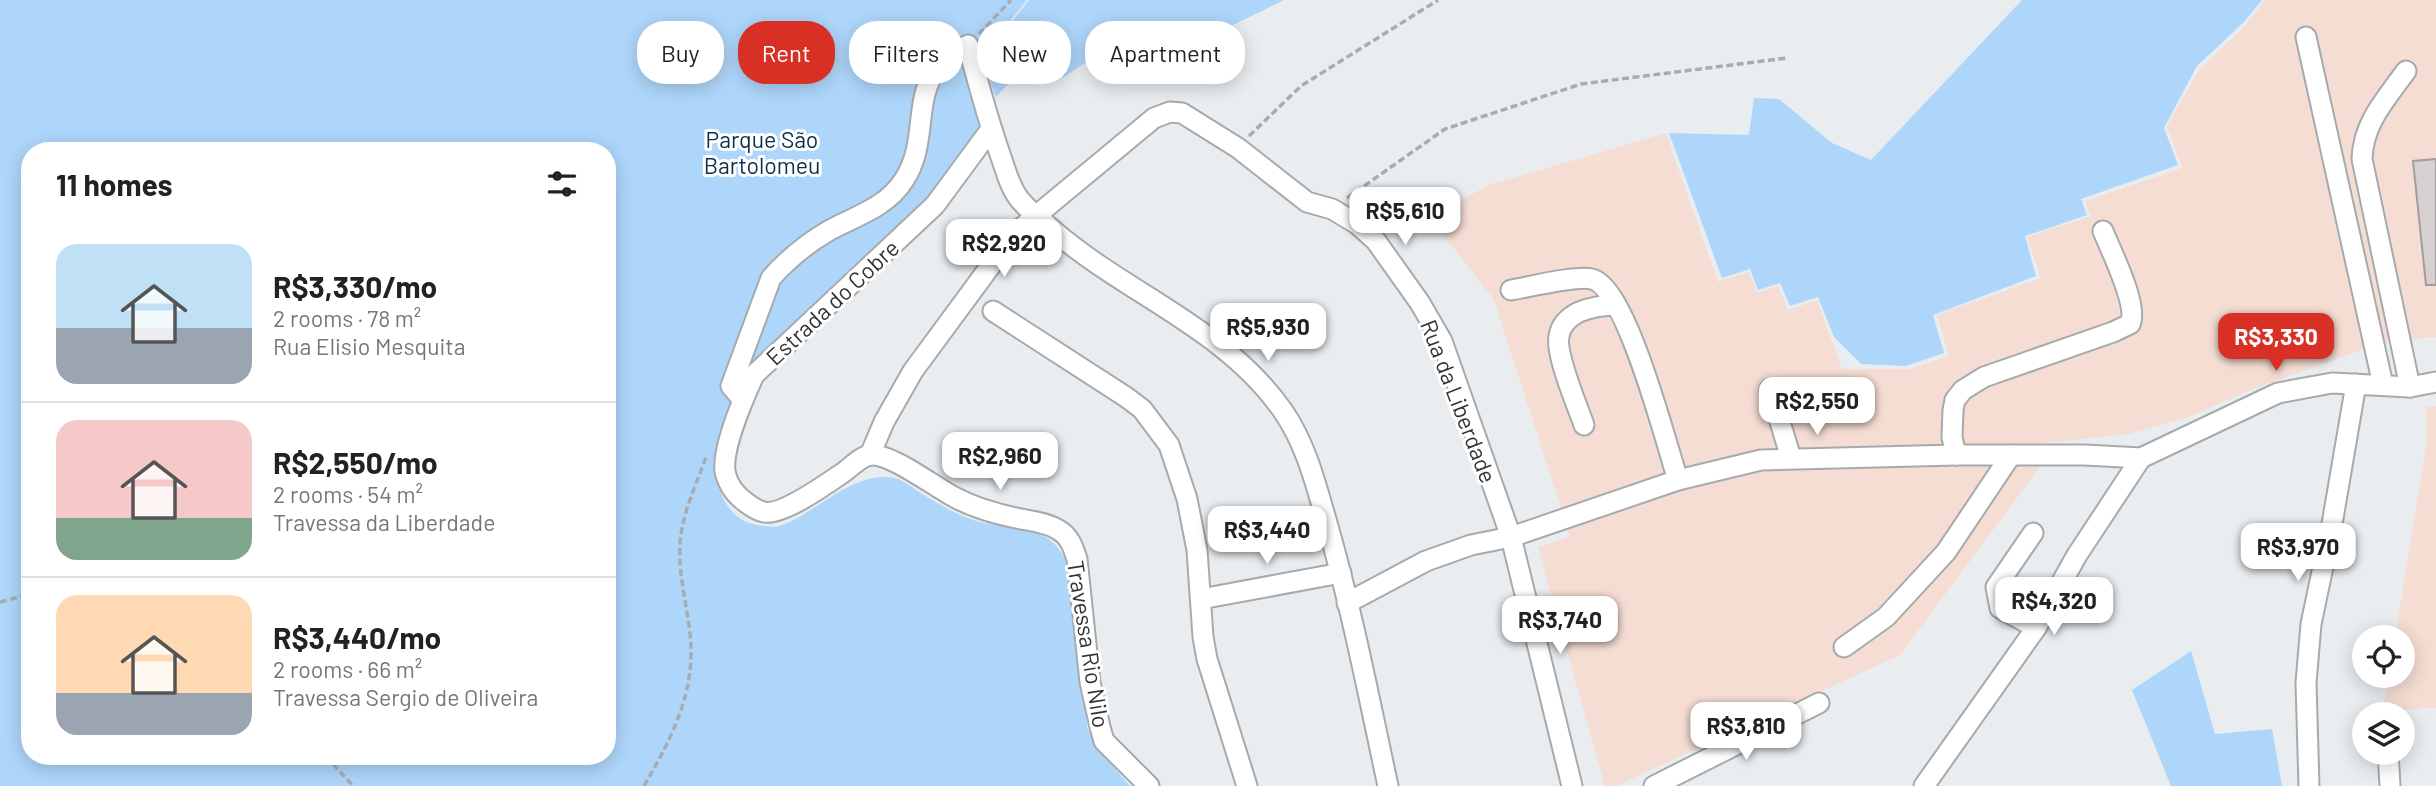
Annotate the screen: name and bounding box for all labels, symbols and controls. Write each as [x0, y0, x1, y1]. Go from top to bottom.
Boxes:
chip: Buy [637, 21, 724, 84]
chip: Rent [738, 21, 835, 84]
chip: Filters [849, 21, 963, 84]
chip: New [977, 21, 1071, 84]
chip: Apartment [1085, 21, 1245, 84]
park label: Parque São Bartolomeu [704, 125, 820, 179]
icon: filters [543, 165, 581, 203]
text: 11 homes [56, 166, 173, 202]
pin: R$5,610 [1340, 188, 1470, 247]
text: R$5,610 [1365, 196, 1445, 224]
pin: R$2,920 [939, 219, 1069, 279]
text: R$2,920 [962, 228, 1046, 256]
street label: Estrada do Cobre [760, 233, 904, 371]
text: R$3,330/mo [273, 268, 437, 304]
icon: home [112, 272, 196, 356]
text: 2 rooms · 78 m² [273, 304, 421, 332]
pin: R$5,930 [1203, 304, 1333, 363]
text: R$5,930 [1226, 312, 1310, 340]
pin: R$3,330 [2211, 314, 2341, 373]
street label: Rua da Liberdade [1415, 315, 1503, 487]
text: R$3,330 [2234, 322, 2318, 350]
text: Rua Elisio Mesquita [273, 332, 465, 360]
pin: R$2,550 [1752, 378, 1882, 437]
text: R$2,550 [1775, 386, 1859, 414]
pin: R$2,960 [935, 433, 1065, 492]
text: R$2,960 [958, 441, 1042, 469]
text: R$2,550/mo [273, 444, 438, 480]
icon: home [112, 448, 196, 532]
text: 2 rooms · 54 m² [273, 480, 423, 508]
pin: R$3,440 [1202, 506, 1332, 566]
text: Travessa da Liberdade [273, 508, 495, 536]
text: R$3,440 [1224, 515, 1310, 543]
pin: R$3,970 [2233, 524, 2363, 583]
text: R$3,970 [2257, 532, 2339, 560]
street label: Travessa Rio Nilo [1062, 558, 1116, 730]
pin: R$4,320 [1989, 578, 2119, 637]
text: R$4,320 [2011, 586, 2097, 614]
pin: R$3,740 [1495, 596, 1625, 656]
text: R$3,740 [1518, 605, 1602, 633]
text: R$3,440/mo [273, 619, 441, 655]
icon: home [112, 623, 196, 707]
map controls [2352, 625, 2415, 765]
button: locate [2352, 625, 2415, 688]
text: 2 rooms · 66 m² [273, 655, 422, 683]
text: Travessa Sergio de Oliveira [273, 683, 538, 711]
pin: R$3,810 [1681, 702, 1811, 762]
button: layers [2352, 702, 2415, 765]
text: R$3,810 [1706, 711, 1786, 739]

